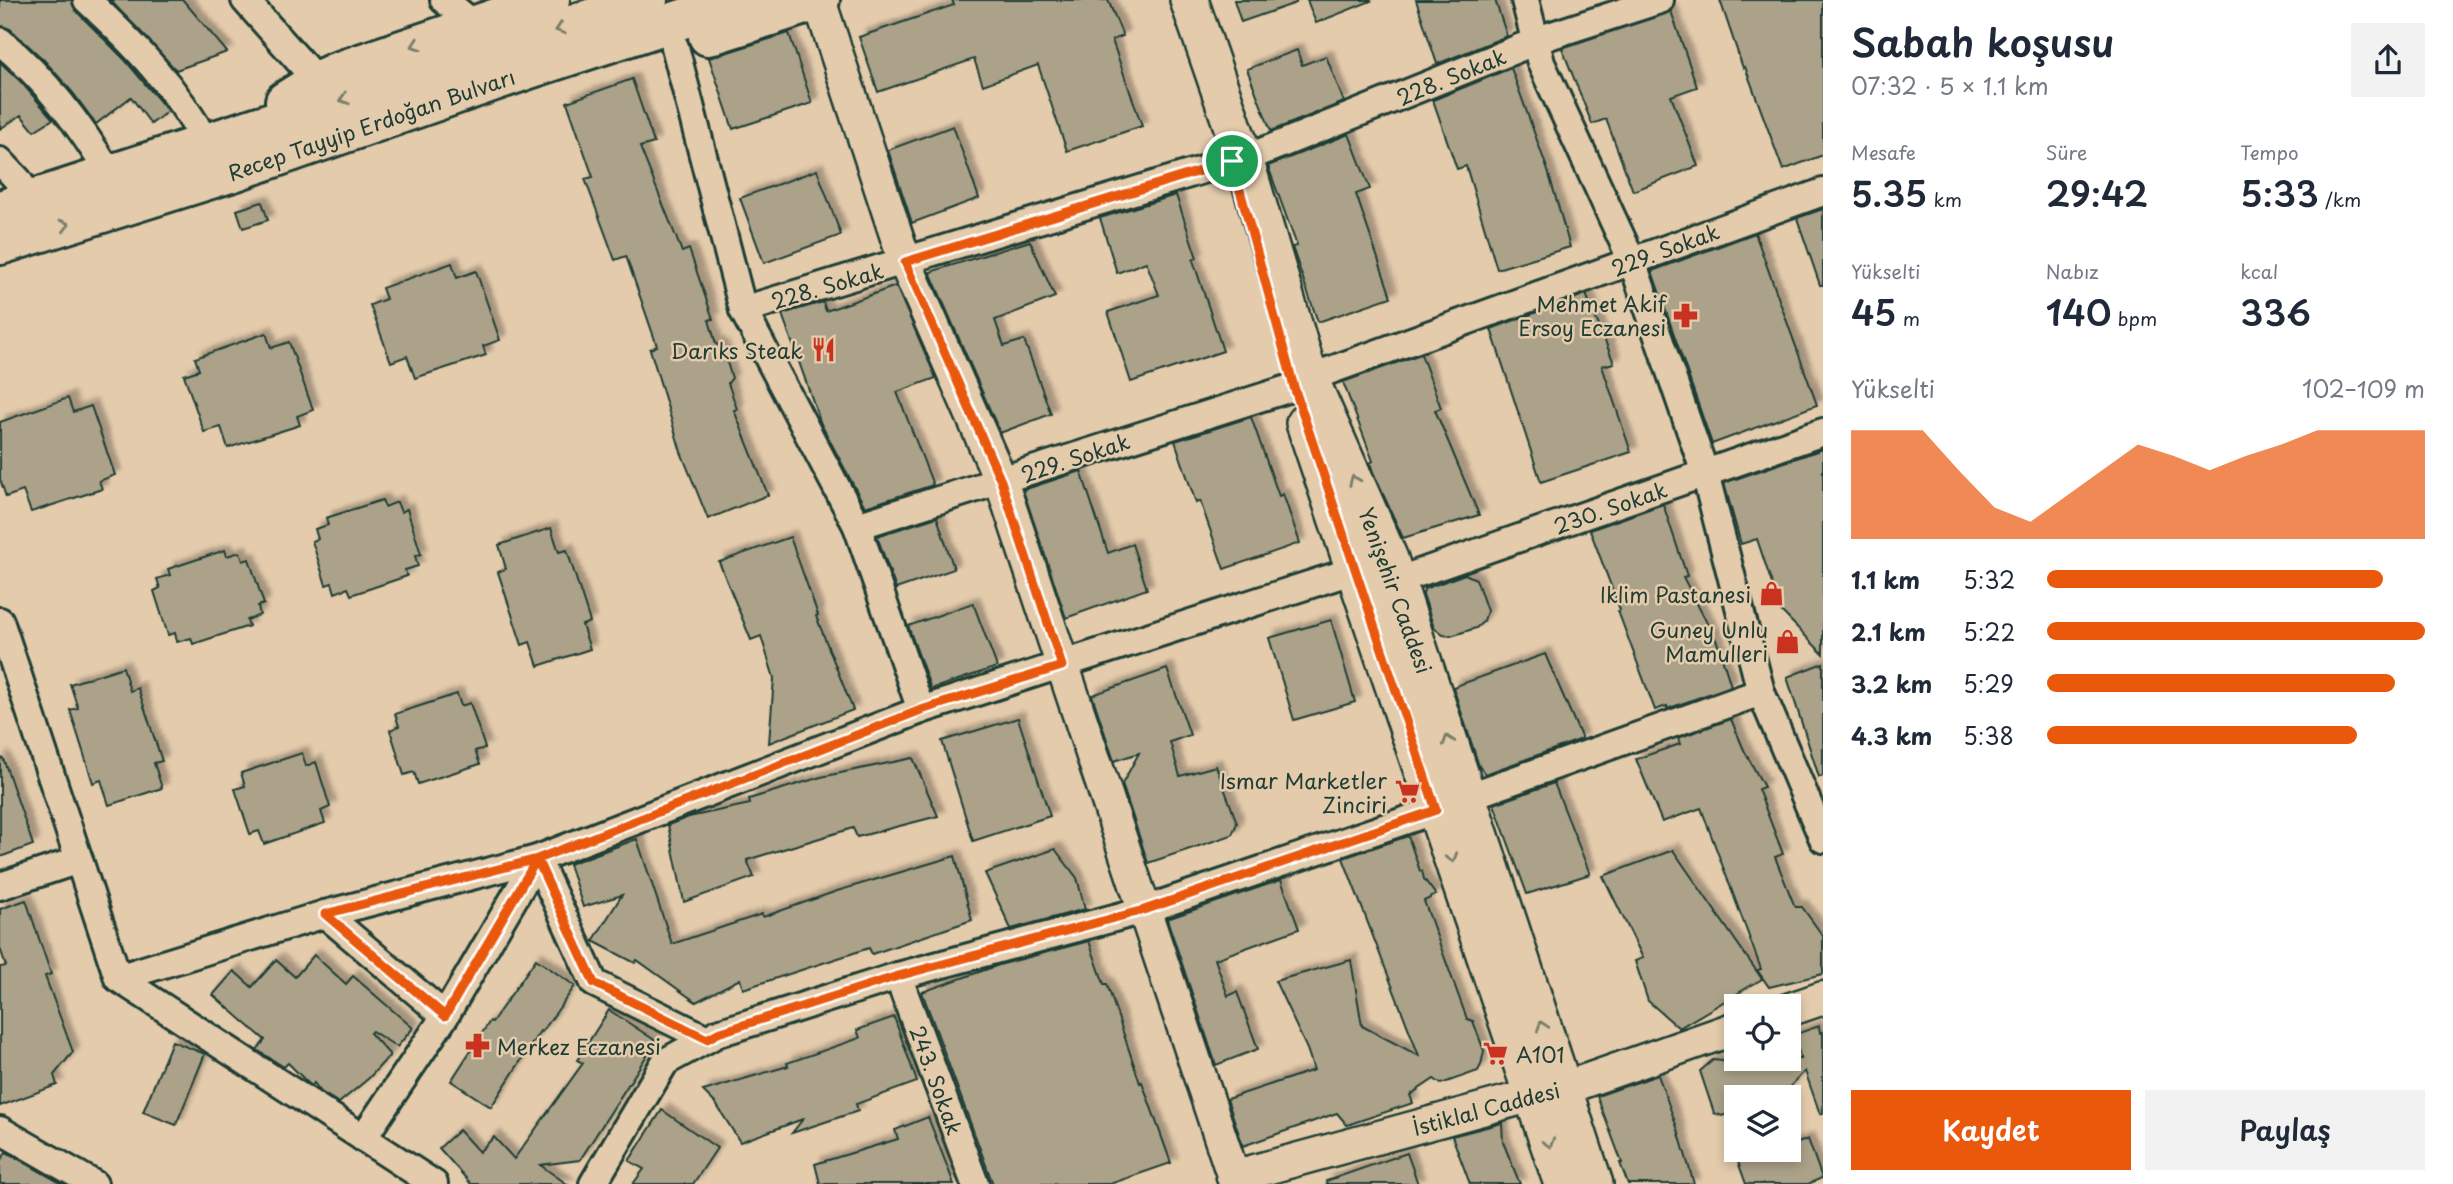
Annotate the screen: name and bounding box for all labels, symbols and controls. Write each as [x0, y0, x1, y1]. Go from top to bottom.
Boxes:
text: Sabah koşusu [1851, 13, 2115, 70]
one-way arrow [554, 20, 566, 35]
button: share [2351, 23, 2425, 97]
one-way arrow [410, 37, 422, 51]
street label: 228. Sokak [1391, 40, 1511, 112]
street label: Recep Tayyip Erdoğan Bulvarı [223, 60, 519, 188]
text: 07:32 · 5 × 1.1 km [1851, 68, 2049, 103]
one-way arrow [338, 91, 350, 105]
pin [1202, 131, 1262, 191]
text: Mesafe [1851, 138, 1916, 166]
text: Süre [2046, 138, 2087, 166]
text: Tempo [2240, 138, 2298, 166]
icon: arrive [1213, 142, 1251, 180]
text: 5.35 [1851, 166, 1927, 219]
text: 29:42 [2046, 166, 2148, 219]
text: 5:33 [2240, 166, 2319, 219]
text: km [1927, 185, 1962, 213]
text: /km [2319, 185, 2361, 213]
street label: 229. Sokak [1607, 215, 1723, 283]
one-way arrow [58, 219, 71, 233]
street label: 228. Sokak [767, 254, 887, 316]
text: Yükselti [1851, 257, 1920, 285]
text: Nabız [2046, 257, 2099, 285]
text: kcal [2240, 257, 2278, 285]
text: 45 [1851, 285, 1897, 338]
text: 140 [2046, 285, 2112, 338]
text: 336 [2240, 285, 2311, 338]
place label: Mehmet Akif Ersoy Eczanesi [1519, 287, 1668, 343]
pharmacy icon: Mehmet Akif Ersoy Eczanesi [1672, 301, 1700, 329]
text: m [1897, 304, 1920, 332]
text: bpm [2112, 304, 2157, 332]
place label: Darıks Steak [671, 334, 803, 366]
restaurant icon: Darıks Steak [809, 336, 837, 364]
text: Yükselti [1851, 371, 1935, 406]
text: 102–109 m [2302, 371, 2425, 406]
street label: 229. Sokak [1016, 424, 1134, 490]
street label: 230. Sokak [1549, 473, 1671, 541]
one-way arrow [1348, 475, 1362, 488]
street label: Yenişehir Caddesi [1351, 502, 1441, 678]
text: 1.1 km [1851, 562, 1920, 597]
text: 5:32 [1963, 562, 2015, 597]
place label: Iklim Pastanesi [1600, 578, 1751, 610]
shop icon: Iklim Pastanesi [1757, 580, 1785, 608]
place label: Guney Unlu Mamulleri [1650, 613, 1768, 669]
text: 2.1 km [1851, 614, 1926, 649]
text: 5:22 [1963, 614, 2015, 649]
shop icon: Guney Unlu Mamulleri [1774, 627, 1802, 655]
text: 3.2 km [1851, 666, 1932, 701]
text: 5:29 [1963, 666, 2014, 701]
text: 4.3 km [1851, 718, 1932, 753]
text: 5:38 [1963, 718, 2014, 753]
one-way arrow [1442, 735, 1457, 747]
place label: Ismar Marketler Zinciri [1220, 764, 1387, 820]
supermarket icon: Ismar Marketler Zinciri [1393, 778, 1421, 806]
one-way arrow [1444, 851, 1458, 863]
map controls [1724, 994, 1801, 1162]
button: locate [1724, 994, 1801, 1071]
street label: 243. Sokak [902, 1021, 972, 1139]
one-way arrow [1535, 1021, 1550, 1033]
place label: Merkez Eczanesi [497, 1030, 661, 1062]
pharmacy icon: Merkez Eczanesi [463, 1032, 491, 1060]
place label: A101 [1516, 1038, 1565, 1070]
supermarket icon: A101 [1482, 1040, 1510, 1068]
street label: İstiklal Caddesi [1409, 1073, 1563, 1143]
button: layers [1724, 1085, 1801, 1162]
button: Kaydet [1851, 1090, 2131, 1170]
button: Paylaş [2145, 1090, 2425, 1170]
one-way arrow [1541, 1136, 1555, 1148]

